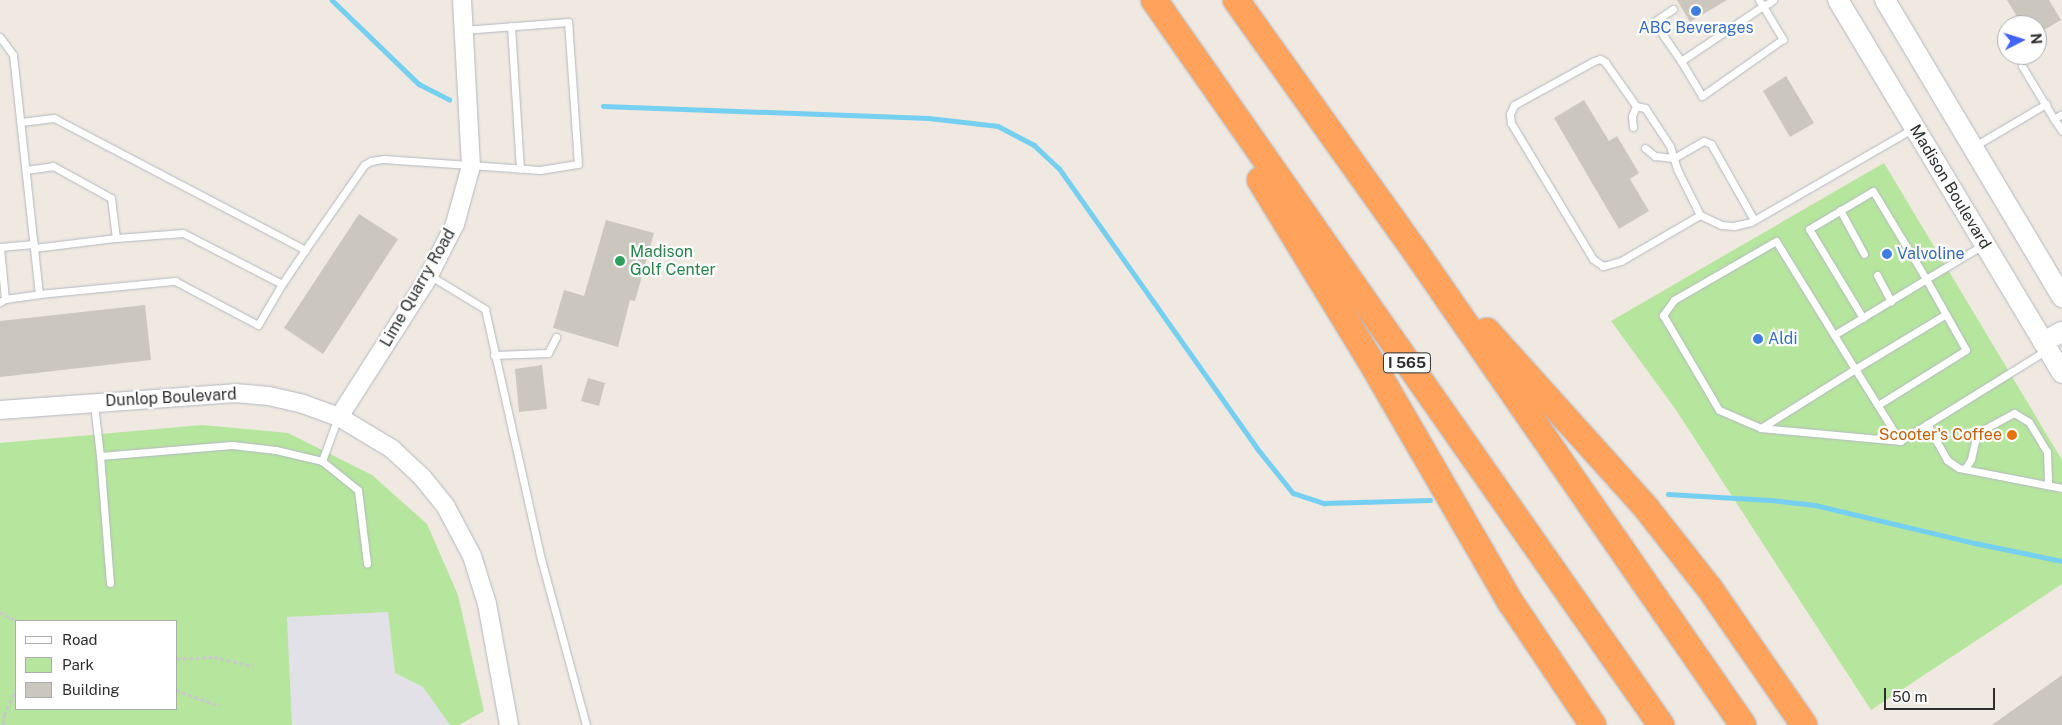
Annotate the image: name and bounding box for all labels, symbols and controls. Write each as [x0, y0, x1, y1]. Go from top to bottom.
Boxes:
marker: ABC Beverages [1690, 5, 1702, 17]
north arrow [1997, 15, 2047, 65]
place label: ABC Beverages [1638, 18, 1754, 38]
text: N [2027, 33, 2044, 45]
street label: Madison Boulevard [1905, 121, 1995, 253]
street label: Lime Quarry Road [376, 225, 460, 351]
place label: Madison Golf Center [630, 242, 716, 280]
place label: Valvoline [1897, 244, 1965, 264]
marker: Valvoline [1881, 248, 1893, 260]
marker: Madison Golf Center [614, 255, 626, 267]
place label: Aldi [1768, 329, 1797, 349]
marker: Aldi [1752, 333, 1764, 345]
road number: I 565 [1382, 350, 1432, 376]
street label: Dunlop Boulevard [105, 385, 237, 411]
place label: Scooter's Coffee [1879, 425, 2002, 445]
marker: Scooter's Coffee [2006, 429, 2018, 441]
legend [15, 620, 178, 710]
text: Road [62, 631, 98, 648]
text: Park [62, 656, 94, 673]
scale bar [1887, 678, 1998, 710]
text: Building [62, 681, 120, 698]
text: 50 m [1892, 688, 1927, 705]

